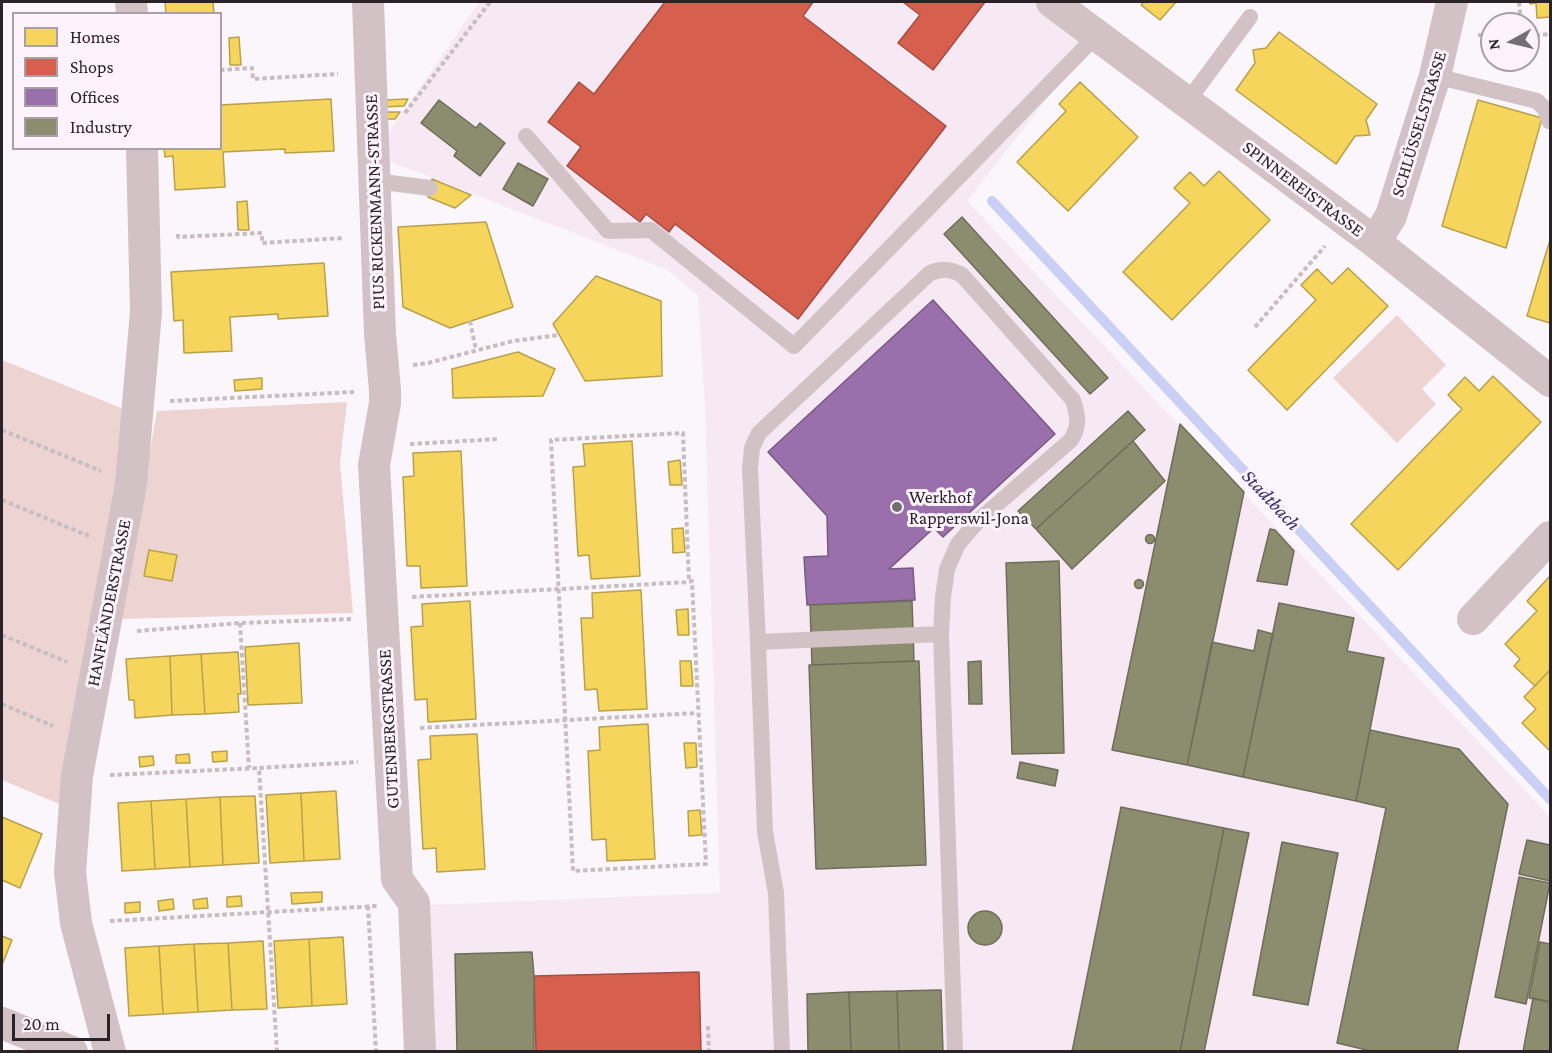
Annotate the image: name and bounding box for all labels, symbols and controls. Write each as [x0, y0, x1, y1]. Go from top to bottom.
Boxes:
legend [12, 12, 222, 150]
north arrow [1480, 12, 1540, 72]
text: Homes [70, 27, 120, 47]
text: N [1484, 38, 1503, 51]
street label: SCHLÜSSELSTRASSE [1387, 49, 1451, 199]
text: Shops [70, 57, 114, 77]
text: Offices [70, 87, 119, 107]
street label: PIUS RICKENMANN-STRASSE [360, 94, 390, 310]
text: Industry [70, 117, 132, 137]
street label: SPINNEREISTRASSE [1238, 136, 1368, 242]
water label: Stadtbach [1237, 465, 1305, 535]
place label: Werkhof Rapperswil-Jona [909, 486, 1029, 528]
marker: Werkhof Rapperswil-Jona [890, 500, 904, 514]
street label: HANFLÄNDERSTRASSE [82, 518, 136, 688]
street label: GUTENBERGSTRASSE [374, 649, 404, 809]
scale bar [15, 1002, 112, 1040]
text: 20 m [23, 1014, 60, 1034]

